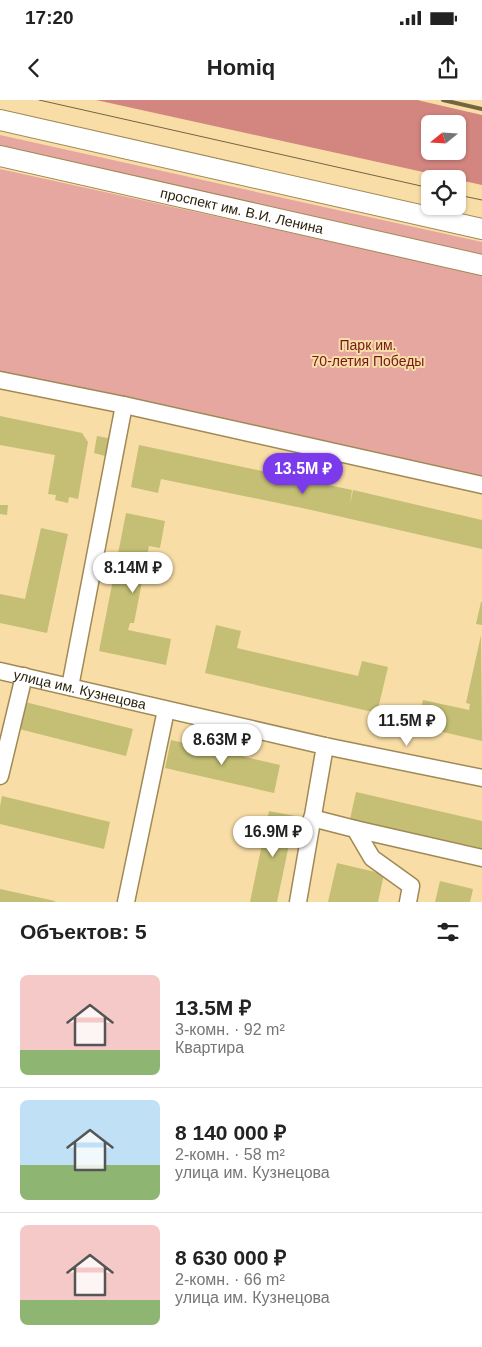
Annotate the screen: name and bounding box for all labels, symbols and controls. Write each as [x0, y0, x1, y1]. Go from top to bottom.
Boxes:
text: 17:20 [25, 7, 74, 28]
icon: back [20, 54, 48, 82]
icon: share [434, 54, 462, 82]
text: Homiq [207, 55, 275, 80]
north arrow [421, 115, 466, 160]
map controls [421, 115, 466, 215]
button: locate [421, 170, 466, 215]
street label: проспект им. В.И. Ленина [159, 185, 325, 237]
park label: Парк им. 70-летия Победы [312, 337, 424, 369]
pin: 13.5M ₽ [257, 452, 349, 495]
text: 13.5M ₽ [274, 460, 332, 477]
pin: 8.14M ₽ [87, 552, 179, 594]
text: 8.14M ₽ [104, 559, 162, 576]
street label: улица им. Кузнецова [12, 666, 148, 713]
pin: 11.5M ₽ [361, 704, 453, 747]
text: 11.5M ₽ [378, 712, 436, 729]
pin: 8.63M ₽ [176, 724, 268, 766]
text: 8.63M ₽ [193, 731, 251, 748]
pin: 16.9M ₽ [227, 816, 319, 858]
text: 16.9M ₽ [244, 823, 302, 840]
icon: filters [434, 918, 462, 946]
text: Объектов: 5 [20, 920, 147, 943]
icon: home [60, 995, 120, 1055]
text: 13.5M ₽ [175, 996, 251, 1019]
text: 3-комн. · 92 m² [175, 1021, 285, 1038]
text: Квартира [175, 1039, 244, 1056]
icon: home [60, 1120, 120, 1180]
text: 8 140 000 ₽ [175, 1121, 286, 1144]
text: 2-комн. · 58 m² [175, 1146, 285, 1163]
text: улица им. Кузнецова [175, 1164, 330, 1181]
icon: home [60, 1245, 120, 1305]
text: 8 630 000 ₽ [175, 1246, 286, 1269]
text: 2-комн. · 66 m² [175, 1271, 285, 1288]
text: улица им. Кузнецова [175, 1289, 330, 1306]

